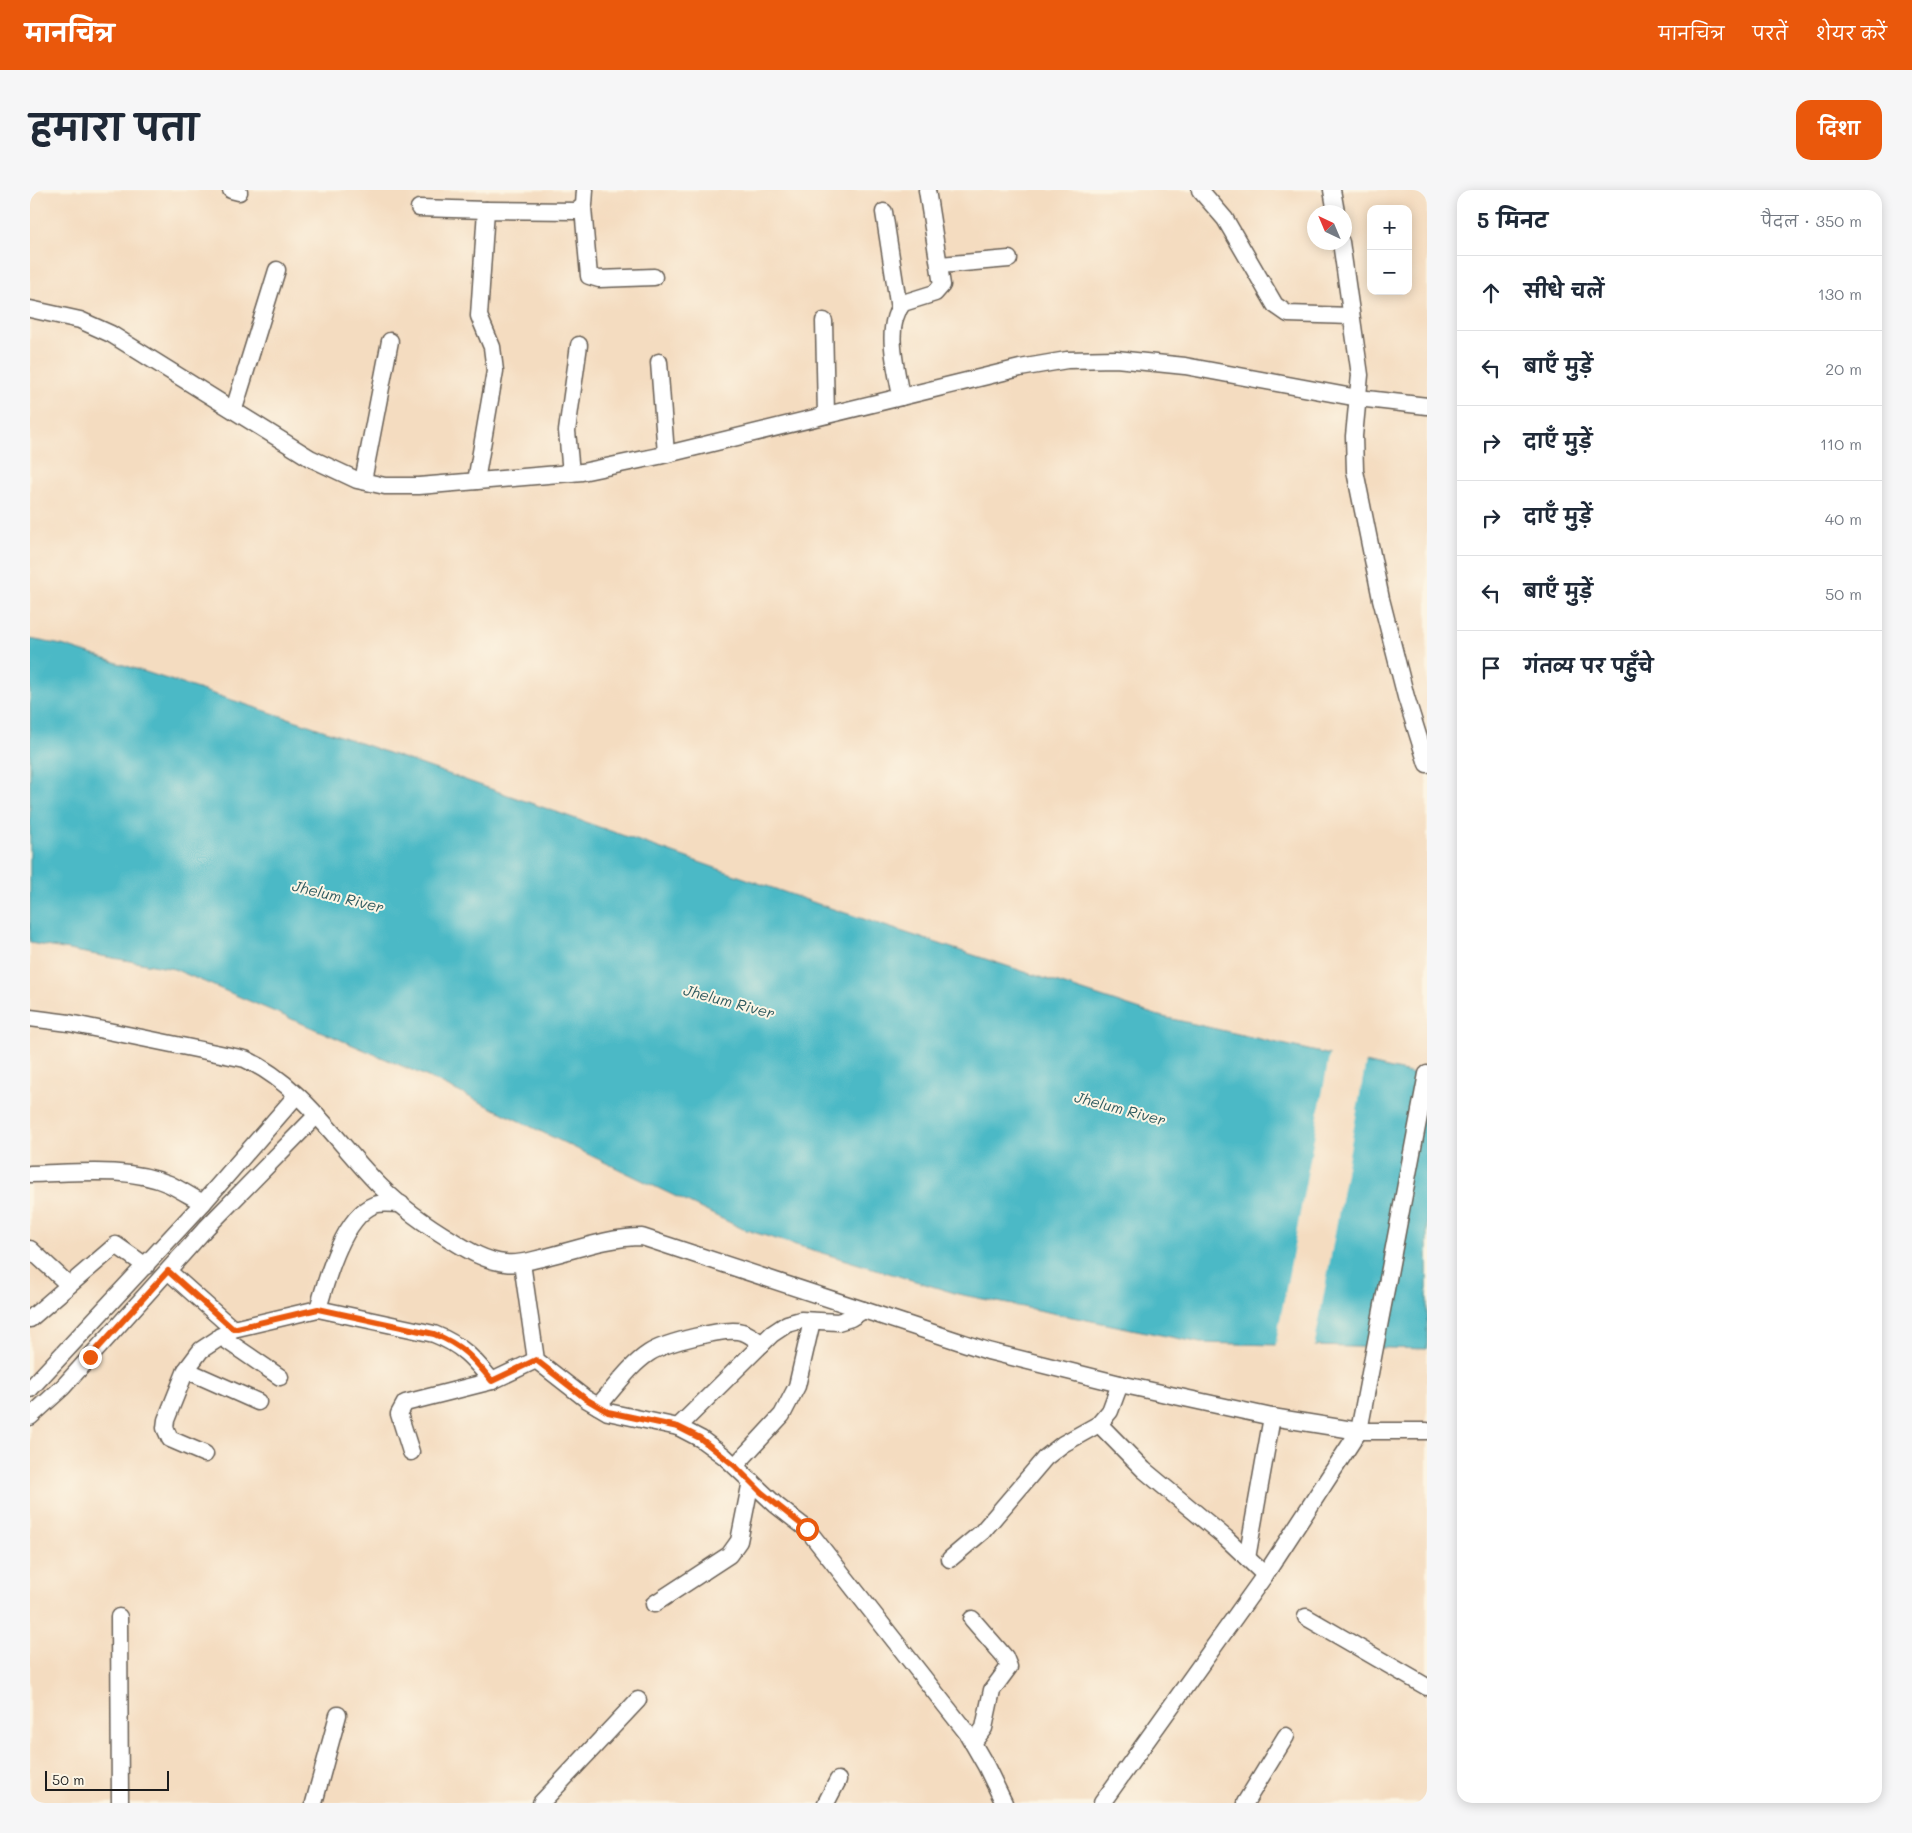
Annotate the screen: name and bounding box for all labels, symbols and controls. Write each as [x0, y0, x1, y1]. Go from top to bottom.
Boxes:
text: मानचित्र [25, 17, 114, 48]
text: मानचित्र [1658, 21, 1724, 45]
text: परतें [1752, 21, 1788, 45]
text: शेयर करें [1816, 21, 1887, 45]
button: दिशा [1796, 100, 1882, 160]
text: हमारा पता [30, 103, 198, 149]
north arrow [1307, 205, 1352, 250]
map controls [1367, 205, 1412, 295]
button: + [1367, 205, 1412, 250]
text: 5 मिनट [1477, 206, 1548, 233]
text: पैदल · 350 m [1761, 210, 1862, 231]
button: − [1367, 250, 1412, 295]
text: सीधे चलें [1524, 278, 1604, 303]
icon: ahead [1477, 279, 1505, 307]
text: 130 m [1818, 283, 1862, 304]
text: बाएँ मुड़ें [1524, 353, 1593, 378]
icon: left [1477, 354, 1505, 382]
text: 20 m [1825, 358, 1862, 379]
text: दाएँ मुड़ें [1524, 428, 1592, 453]
icon: right [1477, 429, 1505, 457]
text: 110 m [1820, 433, 1862, 454]
text: दाएँ मुड़ें [1524, 503, 1592, 528]
icon: right [1477, 504, 1505, 532]
text: 40 m [1825, 508, 1862, 529]
text: बाएँ मुड़ें [1524, 578, 1593, 603]
icon: left [1477, 579, 1505, 607]
text: 50 m [1825, 583, 1862, 604]
text: गंतव्य पर पहुँचे [1524, 653, 1653, 678]
icon: arrive [1477, 654, 1505, 682]
water label: Jhelum River [290, 875, 387, 917]
water label: Jhelum River [681, 979, 778, 1023]
water label: Jhelum River [1072, 1086, 1169, 1130]
route end [79, 1346, 102, 1369]
route start [796, 1518, 819, 1541]
scale bar [45, 1768, 169, 1791]
text: 50 m [52, 1770, 84, 1789]

